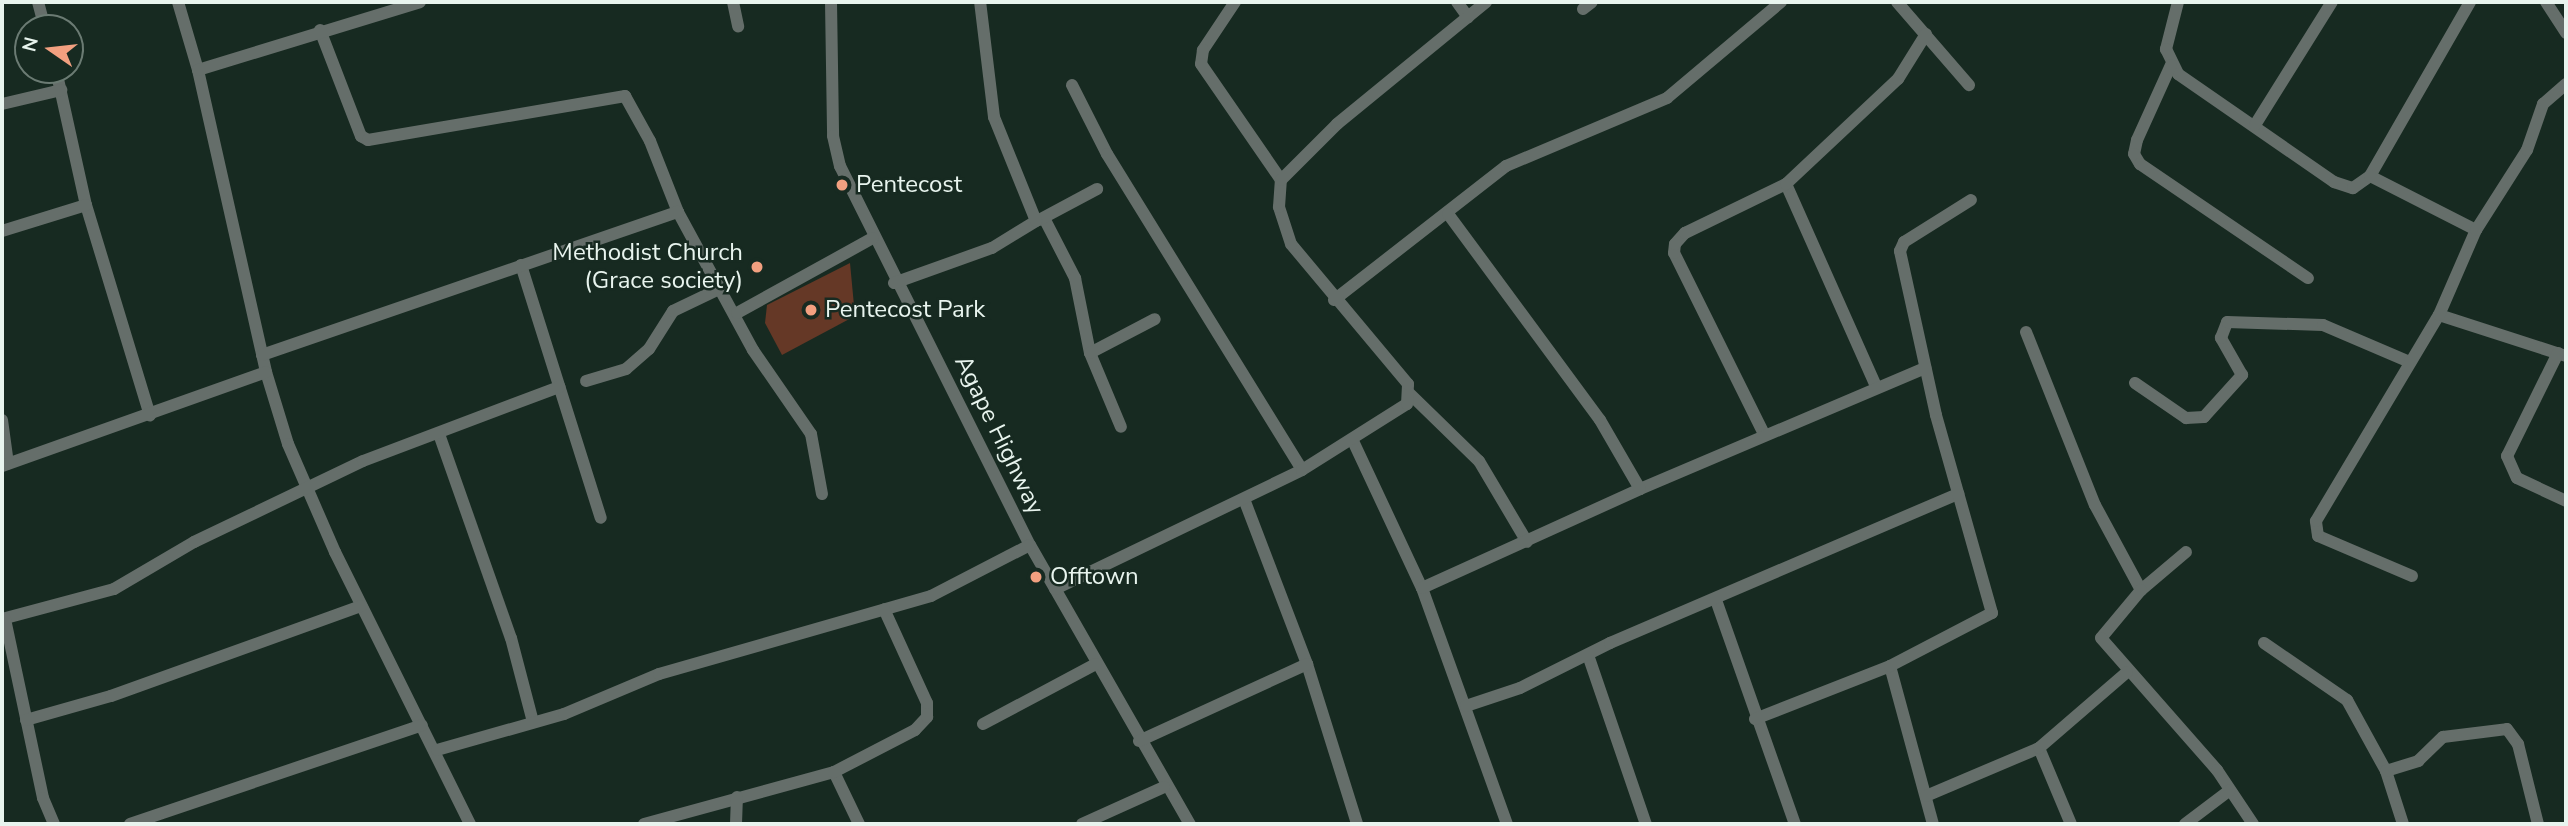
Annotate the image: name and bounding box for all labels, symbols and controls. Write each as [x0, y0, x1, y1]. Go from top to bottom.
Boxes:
north arrow [14, 14, 84, 84]
text: N [16, 34, 45, 54]
place label: Pentecost [856, 171, 962, 199]
marker: Pentecost [834, 177, 850, 193]
place label: Methodist Church (Grace society) [552, 239, 743, 295]
marker: Methodist Church (Grace society) [749, 259, 765, 275]
place label: Pentecost Park [825, 296, 985, 324]
marker: Pentecost Park [803, 302, 819, 318]
street label: Agape Highway [948, 351, 1050, 519]
place label: Offtown [1050, 563, 1139, 591]
marker: Offtown [1028, 569, 1044, 585]

